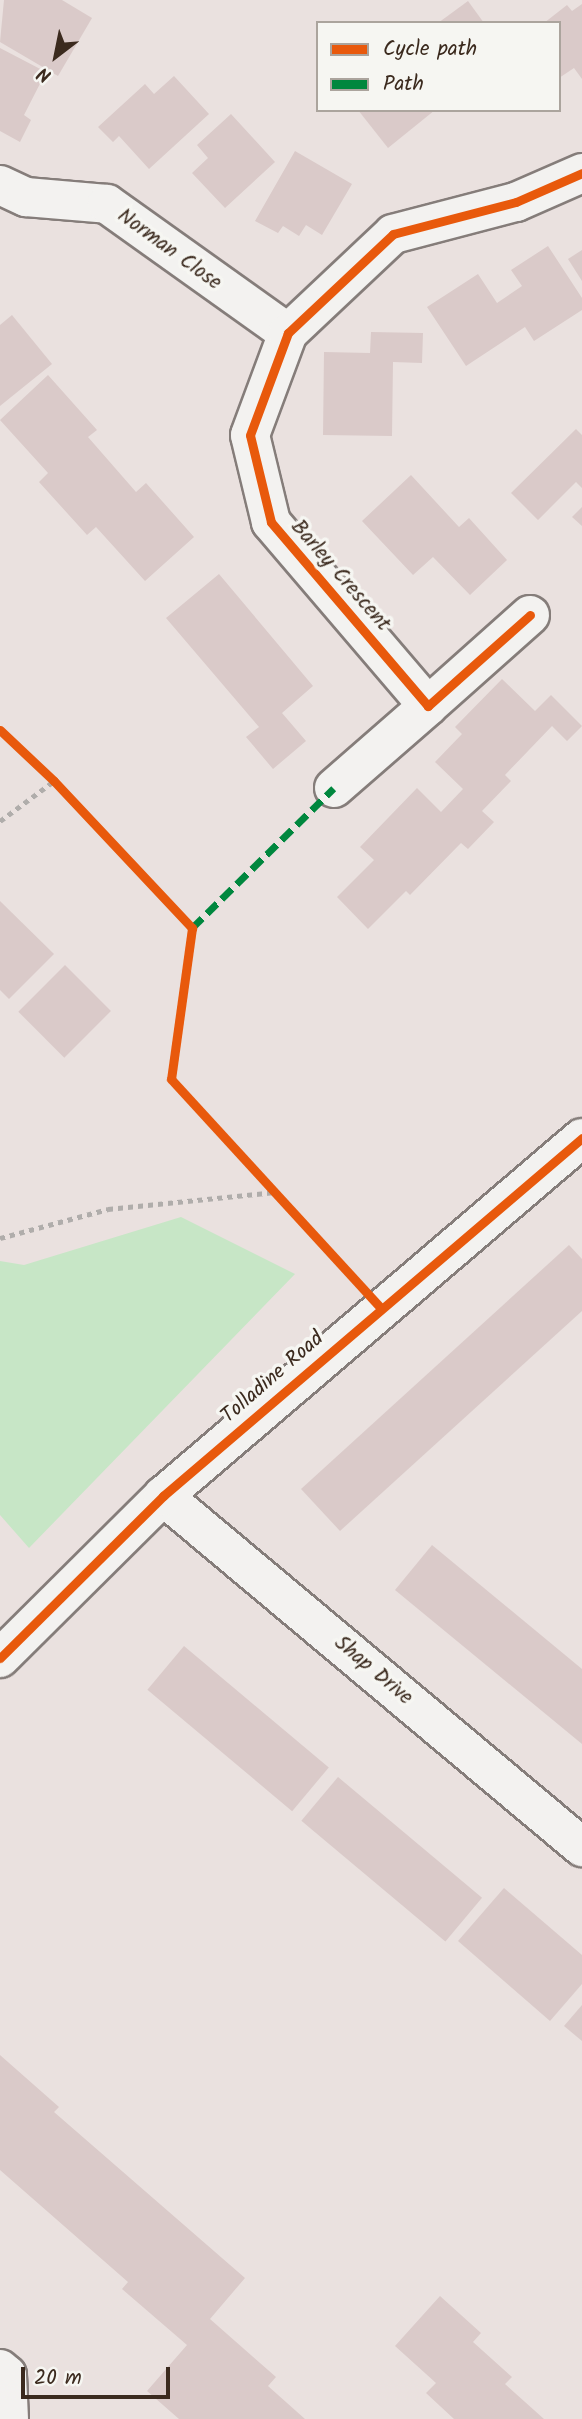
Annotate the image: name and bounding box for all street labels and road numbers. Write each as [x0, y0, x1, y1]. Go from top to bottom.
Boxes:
street label: Norman Close [112, 204, 226, 296]
street label: Barley Crescent [285, 515, 395, 637]
street label: Tolladine Road [217, 1327, 329, 1429]
street label: Shap Drive [329, 1631, 417, 1711]

